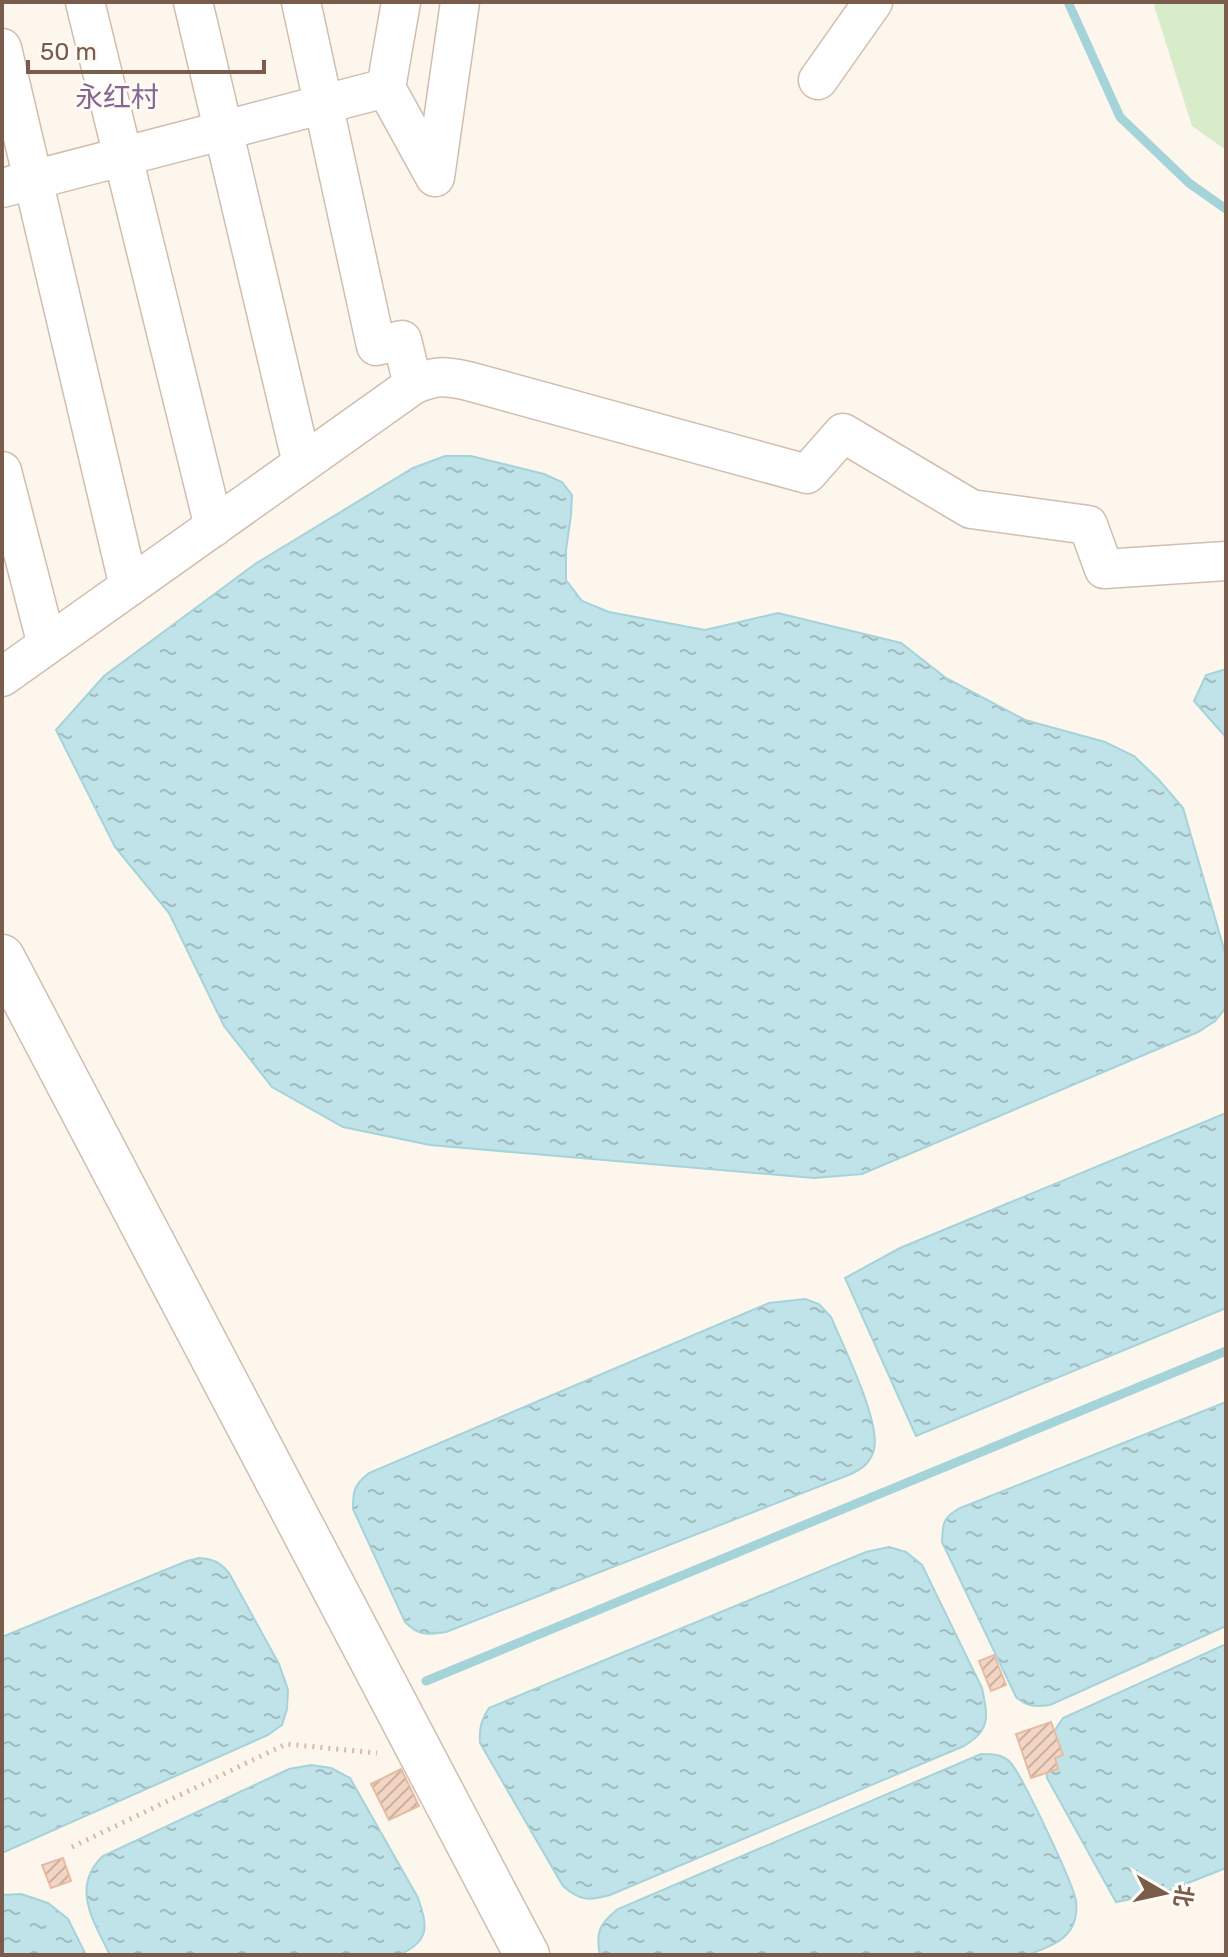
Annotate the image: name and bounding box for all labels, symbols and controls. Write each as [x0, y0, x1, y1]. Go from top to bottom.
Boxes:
scale bar [28, 24, 264, 74]
text: 50 m [40, 38, 97, 66]
district label: 永红村 [75, 81, 159, 114]
north arrow [1124, 1853, 1204, 1933]
text: 北 [1168, 1883, 1198, 1909]

